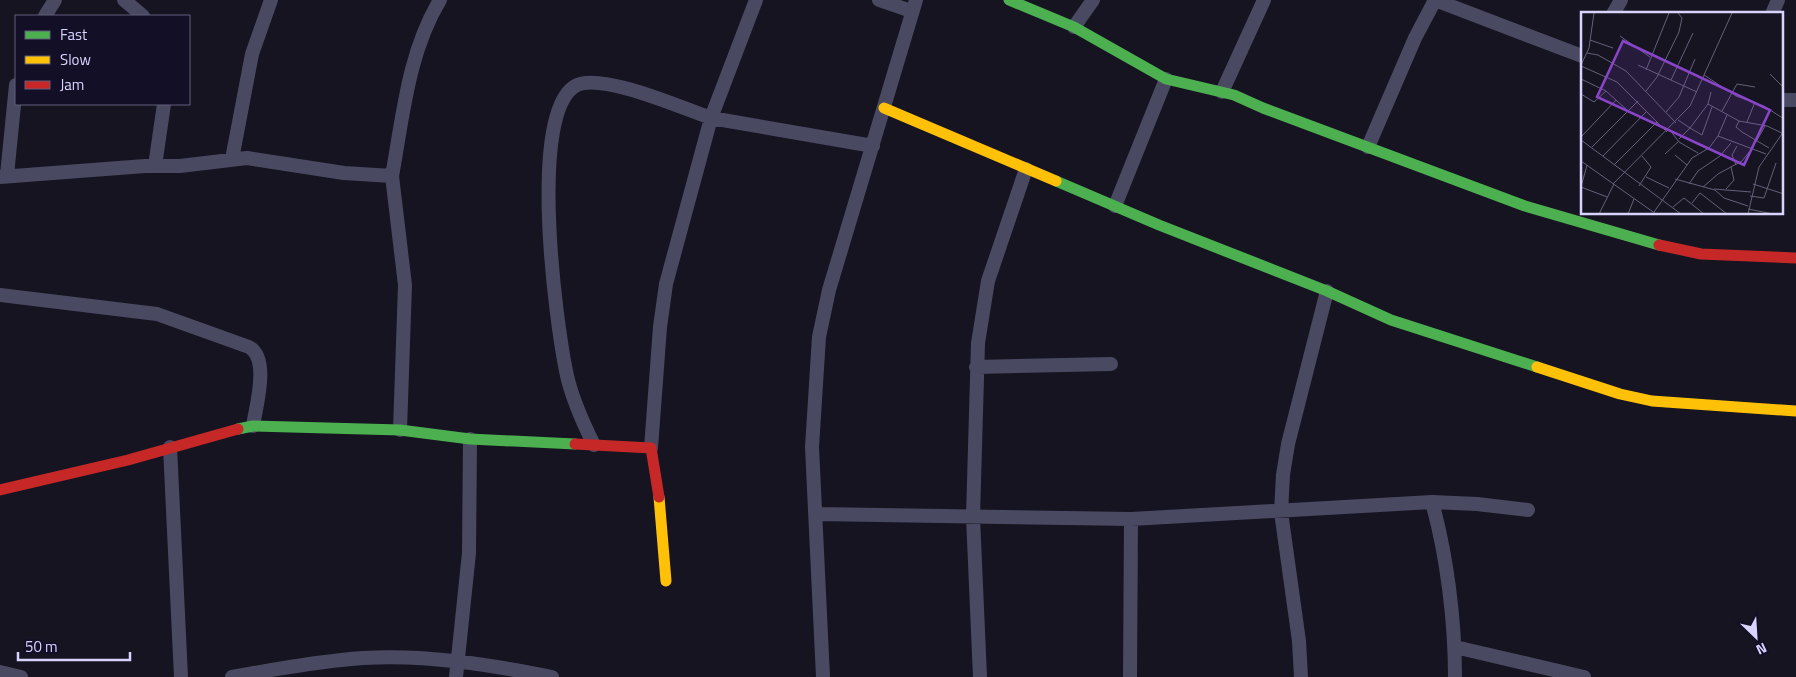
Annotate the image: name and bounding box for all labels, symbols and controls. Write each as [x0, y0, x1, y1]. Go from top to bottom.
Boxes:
inset map [1581, 12, 1784, 215]
legend [15, 15, 190, 105]
text: Fast [60, 23, 88, 46]
text: Slow [60, 48, 91, 71]
text: Jam [60, 73, 84, 96]
north arrow [1731, 612, 1781, 662]
scale bar [18, 630, 130, 662]
text: 50 m [25, 635, 58, 658]
text: N [1753, 638, 1771, 661]

